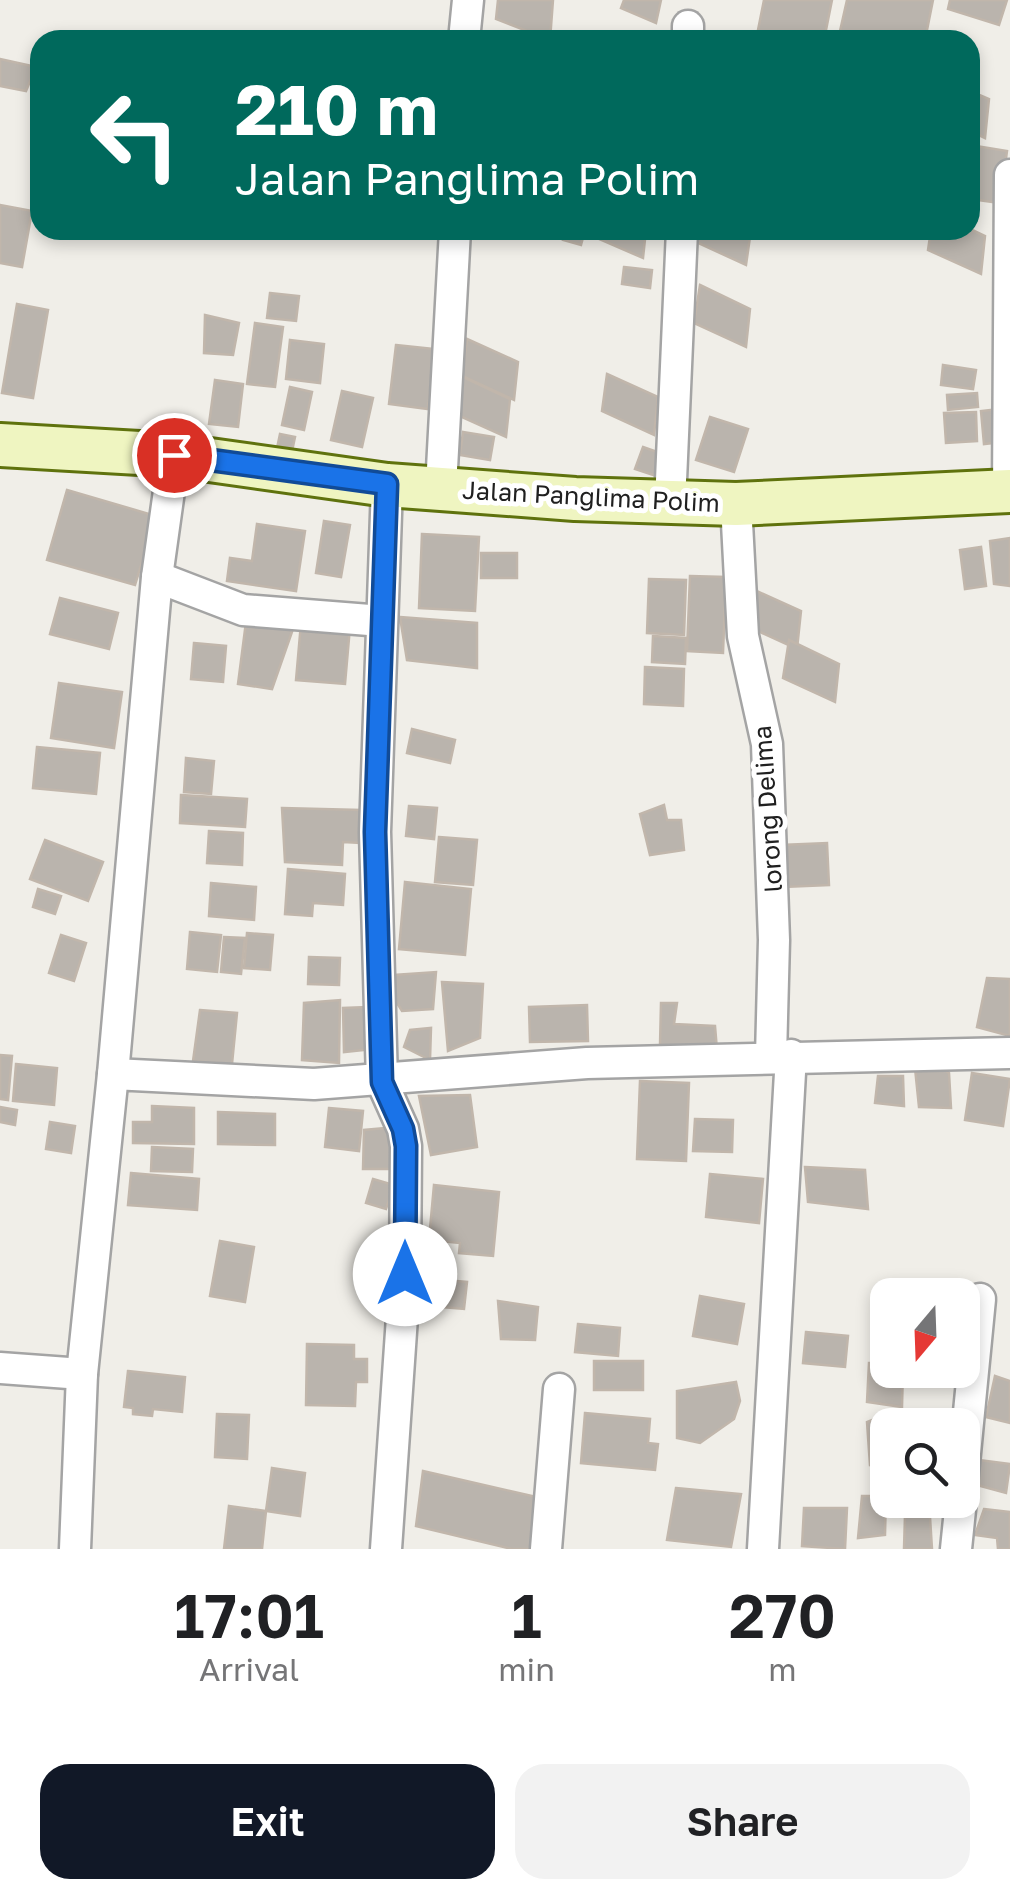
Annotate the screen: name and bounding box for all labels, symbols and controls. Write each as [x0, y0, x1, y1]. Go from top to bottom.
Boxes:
text: 210 m [235, 66, 438, 150]
icon: left [70, 70, 200, 200]
text: Jalan Panglima Polim [235, 151, 699, 205]
pin [132, 413, 217, 498]
icon: arrive [147, 428, 202, 483]
street label: Jalan Panglima Polim [461, 474, 721, 518]
street label: lorong Delima [746, 725, 788, 893]
position arrow [353, 1222, 457, 1326]
north arrow [870, 1278, 980, 1388]
map controls [870, 1278, 980, 1518]
button: search [870, 1408, 980, 1518]
text: 17:01 [174, 1579, 324, 1651]
text: 1 [511, 1579, 542, 1651]
text: 270 [729, 1579, 836, 1651]
text: Arrival [199, 1650, 299, 1688]
text: min [498, 1650, 555, 1688]
text: m [768, 1650, 797, 1688]
button: Exit [40, 1764, 495, 1879]
button: Share [515, 1764, 970, 1879]

